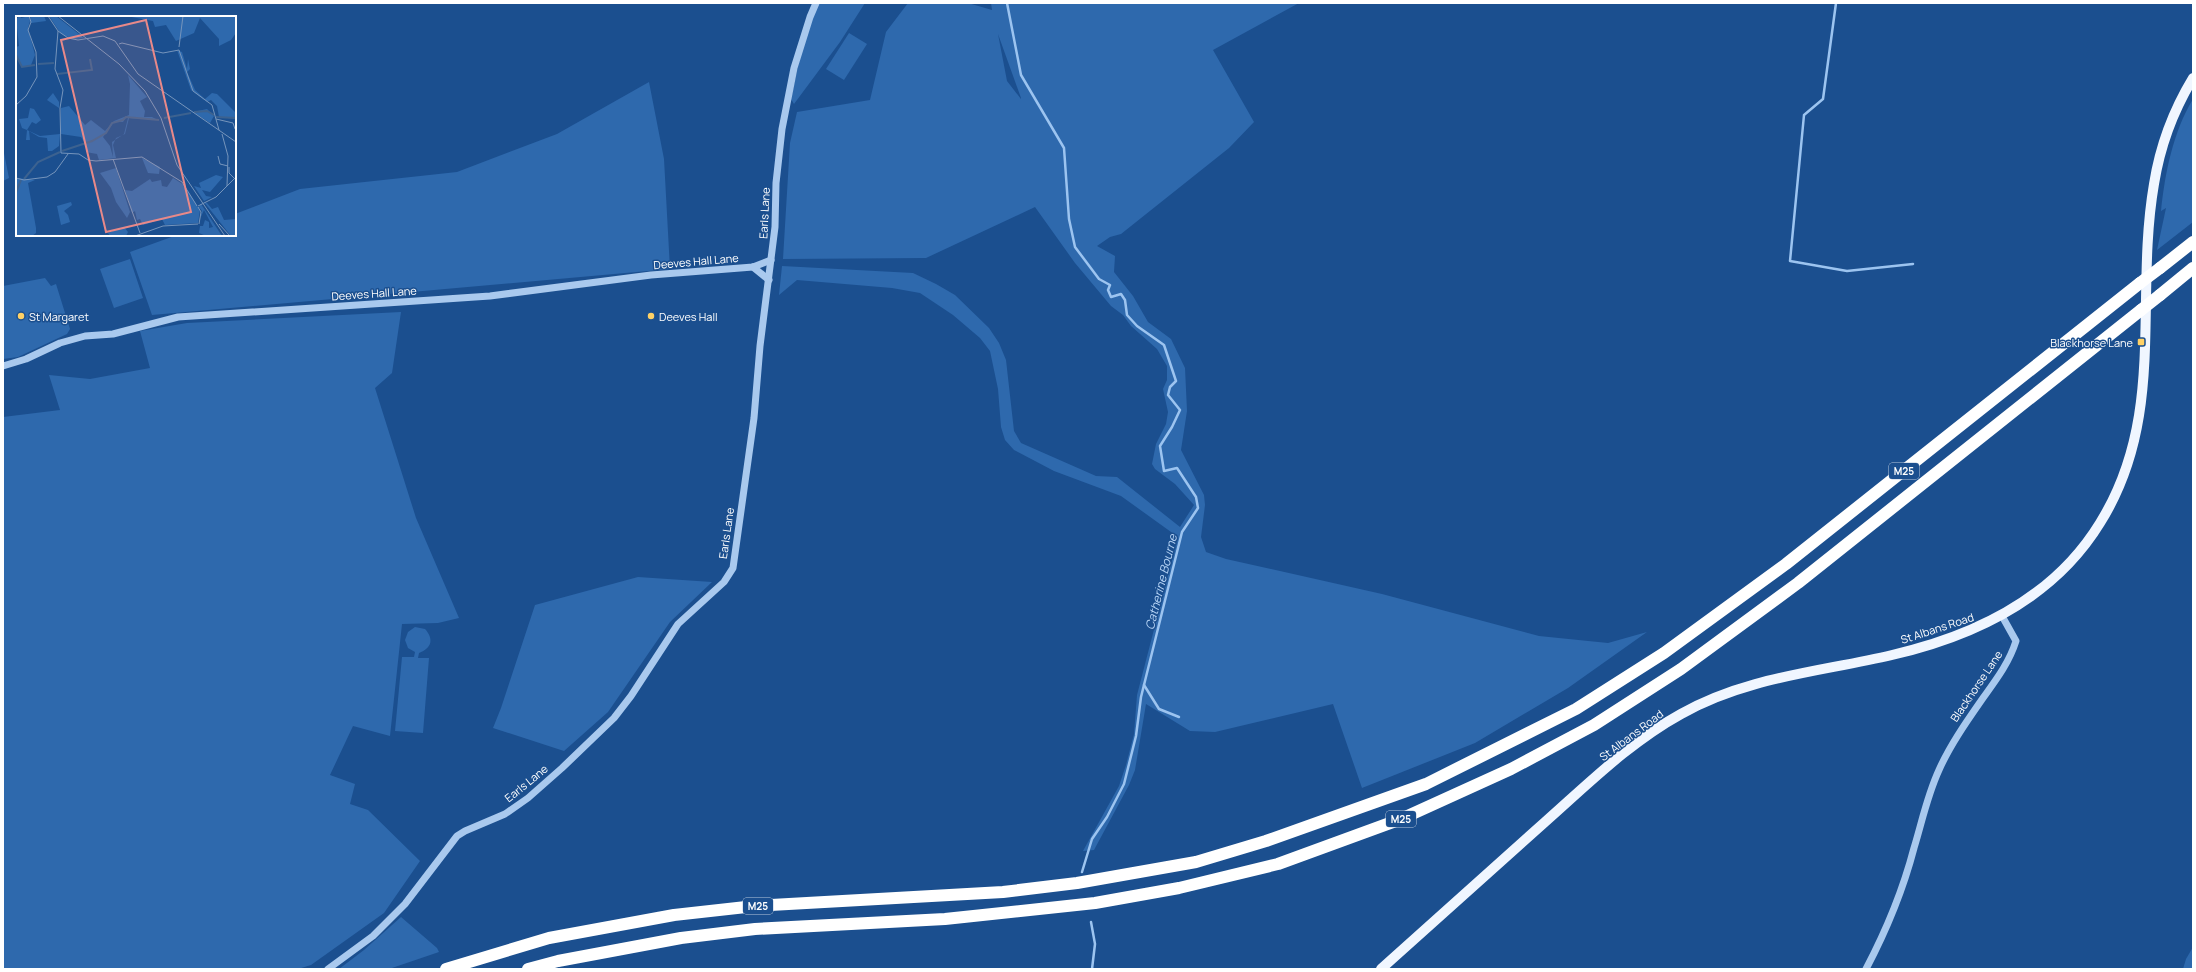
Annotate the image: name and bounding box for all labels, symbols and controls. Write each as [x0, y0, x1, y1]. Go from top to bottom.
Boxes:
inset map [16, 16, 236, 236]
street label: Earls Lane [755, 186, 773, 239]
street label: Deeves Hall Lane [653, 250, 740, 272]
street label: Deeves Hall Lane [331, 282, 418, 303]
place label: St Margaret [29, 309, 89, 324]
place label: Deeves Hall [659, 309, 718, 324]
marker: St Margaret [16, 311, 26, 321]
marker: Deeves Hall [646, 311, 656, 321]
place label: Blackhorse Lane [2050, 335, 2134, 350]
marker: Blackhorse Lane [2136, 337, 2146, 347]
road number: M25 [1889, 463, 1919, 479]
street label: Earls Lane [715, 506, 737, 560]
water label: Catherine Bourne [1141, 532, 1181, 632]
street label: St Albans Road [1898, 609, 1976, 647]
street label: Blackhorse Lane [1947, 647, 2006, 725]
street label: St Albans Road [1596, 706, 1666, 764]
street label: Earls Lane [501, 761, 551, 805]
road number: M25 [1386, 811, 1416, 827]
road number: M25 [743, 898, 773, 914]

